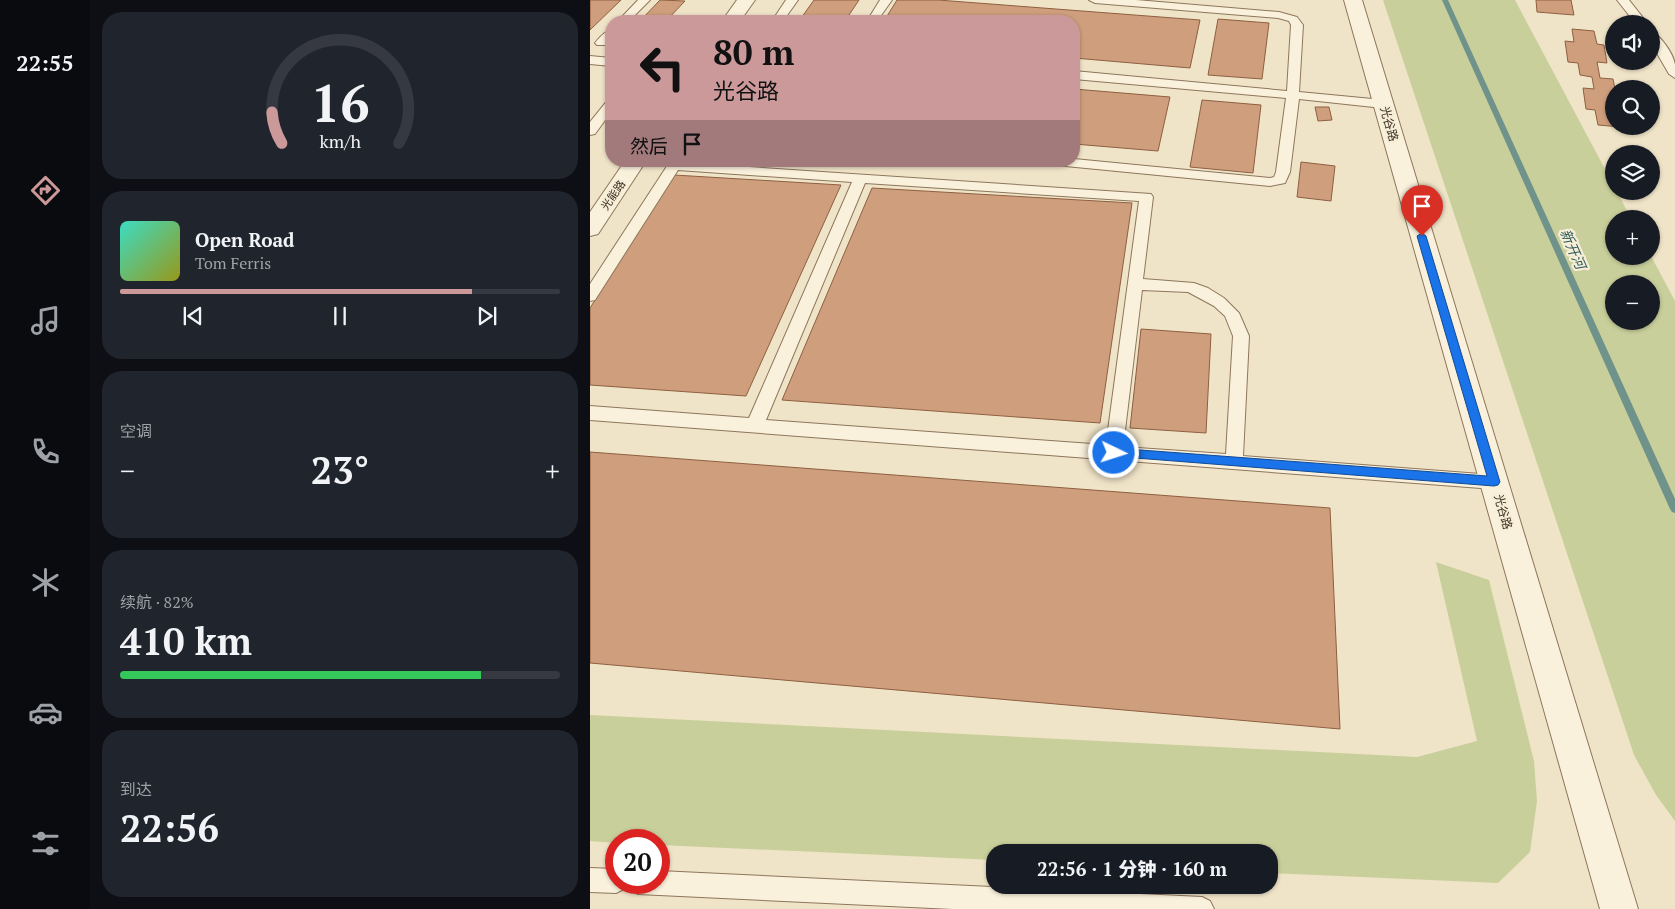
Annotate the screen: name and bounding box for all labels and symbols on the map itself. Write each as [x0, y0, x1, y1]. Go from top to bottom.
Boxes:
street label: 光谷路 [1377, 104, 1402, 143]
street label: 光能路 [598, 177, 628, 213]
pin [1401, 185, 1443, 236]
water label: 新开河 [1556, 226, 1592, 275]
position arrow [1087, 426, 1139, 478]
street label: 光谷路 [1491, 492, 1516, 531]
speed limit sign: 20 [605, 829, 670, 894]

